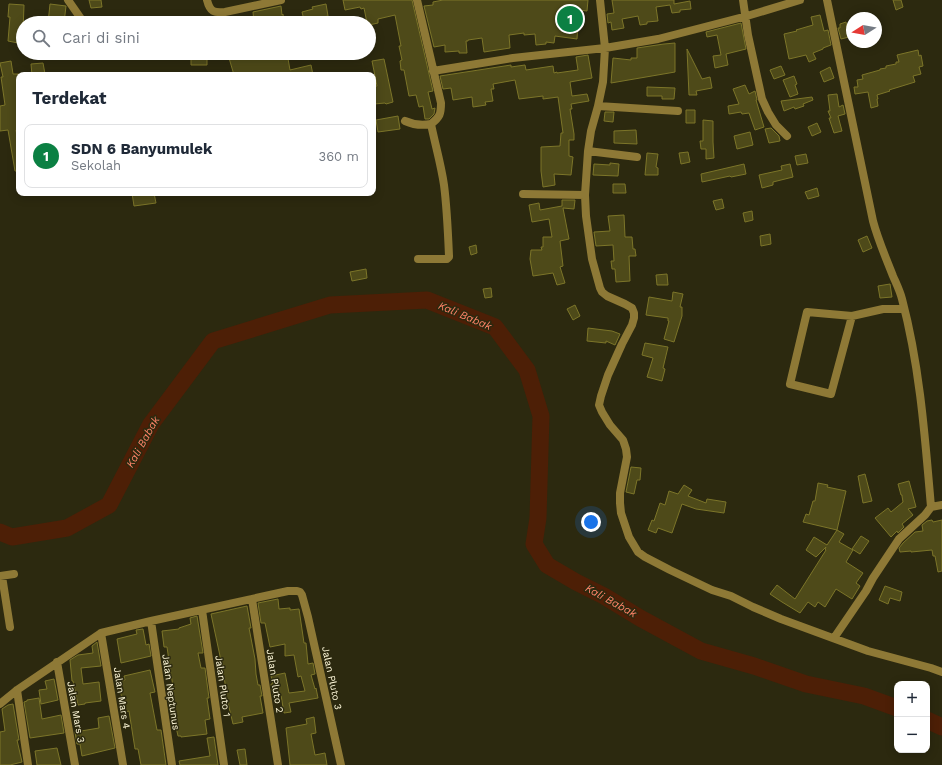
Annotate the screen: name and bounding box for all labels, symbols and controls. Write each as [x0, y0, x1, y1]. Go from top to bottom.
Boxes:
pin: 1 [557, 4, 583, 34]
north arrow [846, 12, 882, 48]
search box [16, 16, 376, 60]
icon: search [30, 27, 52, 49]
text: Cari di sini [62, 29, 140, 47]
text: Terdekat [32, 88, 107, 108]
text: SDN 6 Banyumulek [71, 140, 212, 158]
text: 1 [43, 149, 49, 164]
text: 360 m [319, 149, 359, 164]
text: Sekolah [71, 158, 121, 173]
water label: Kali Babak [436, 299, 495, 333]
water label: Kali Babak [124, 413, 163, 470]
your location [581, 512, 601, 532]
water label: Kali Babak [583, 582, 640, 621]
street label: Jalan Pluto 3 [320, 645, 344, 711]
street label: Jalan Pluto 2 [265, 648, 285, 714]
street label: Jalan Neptunus [160, 653, 182, 731]
street label: Jalan Pluto 1 [213, 654, 233, 718]
street label: Jalan Mars 4 [112, 666, 132, 730]
street label: Jalan Mars 3 [65, 681, 87, 744]
map controls [894, 681, 930, 753]
button: + [894, 681, 930, 717]
button: − [894, 717, 930, 753]

